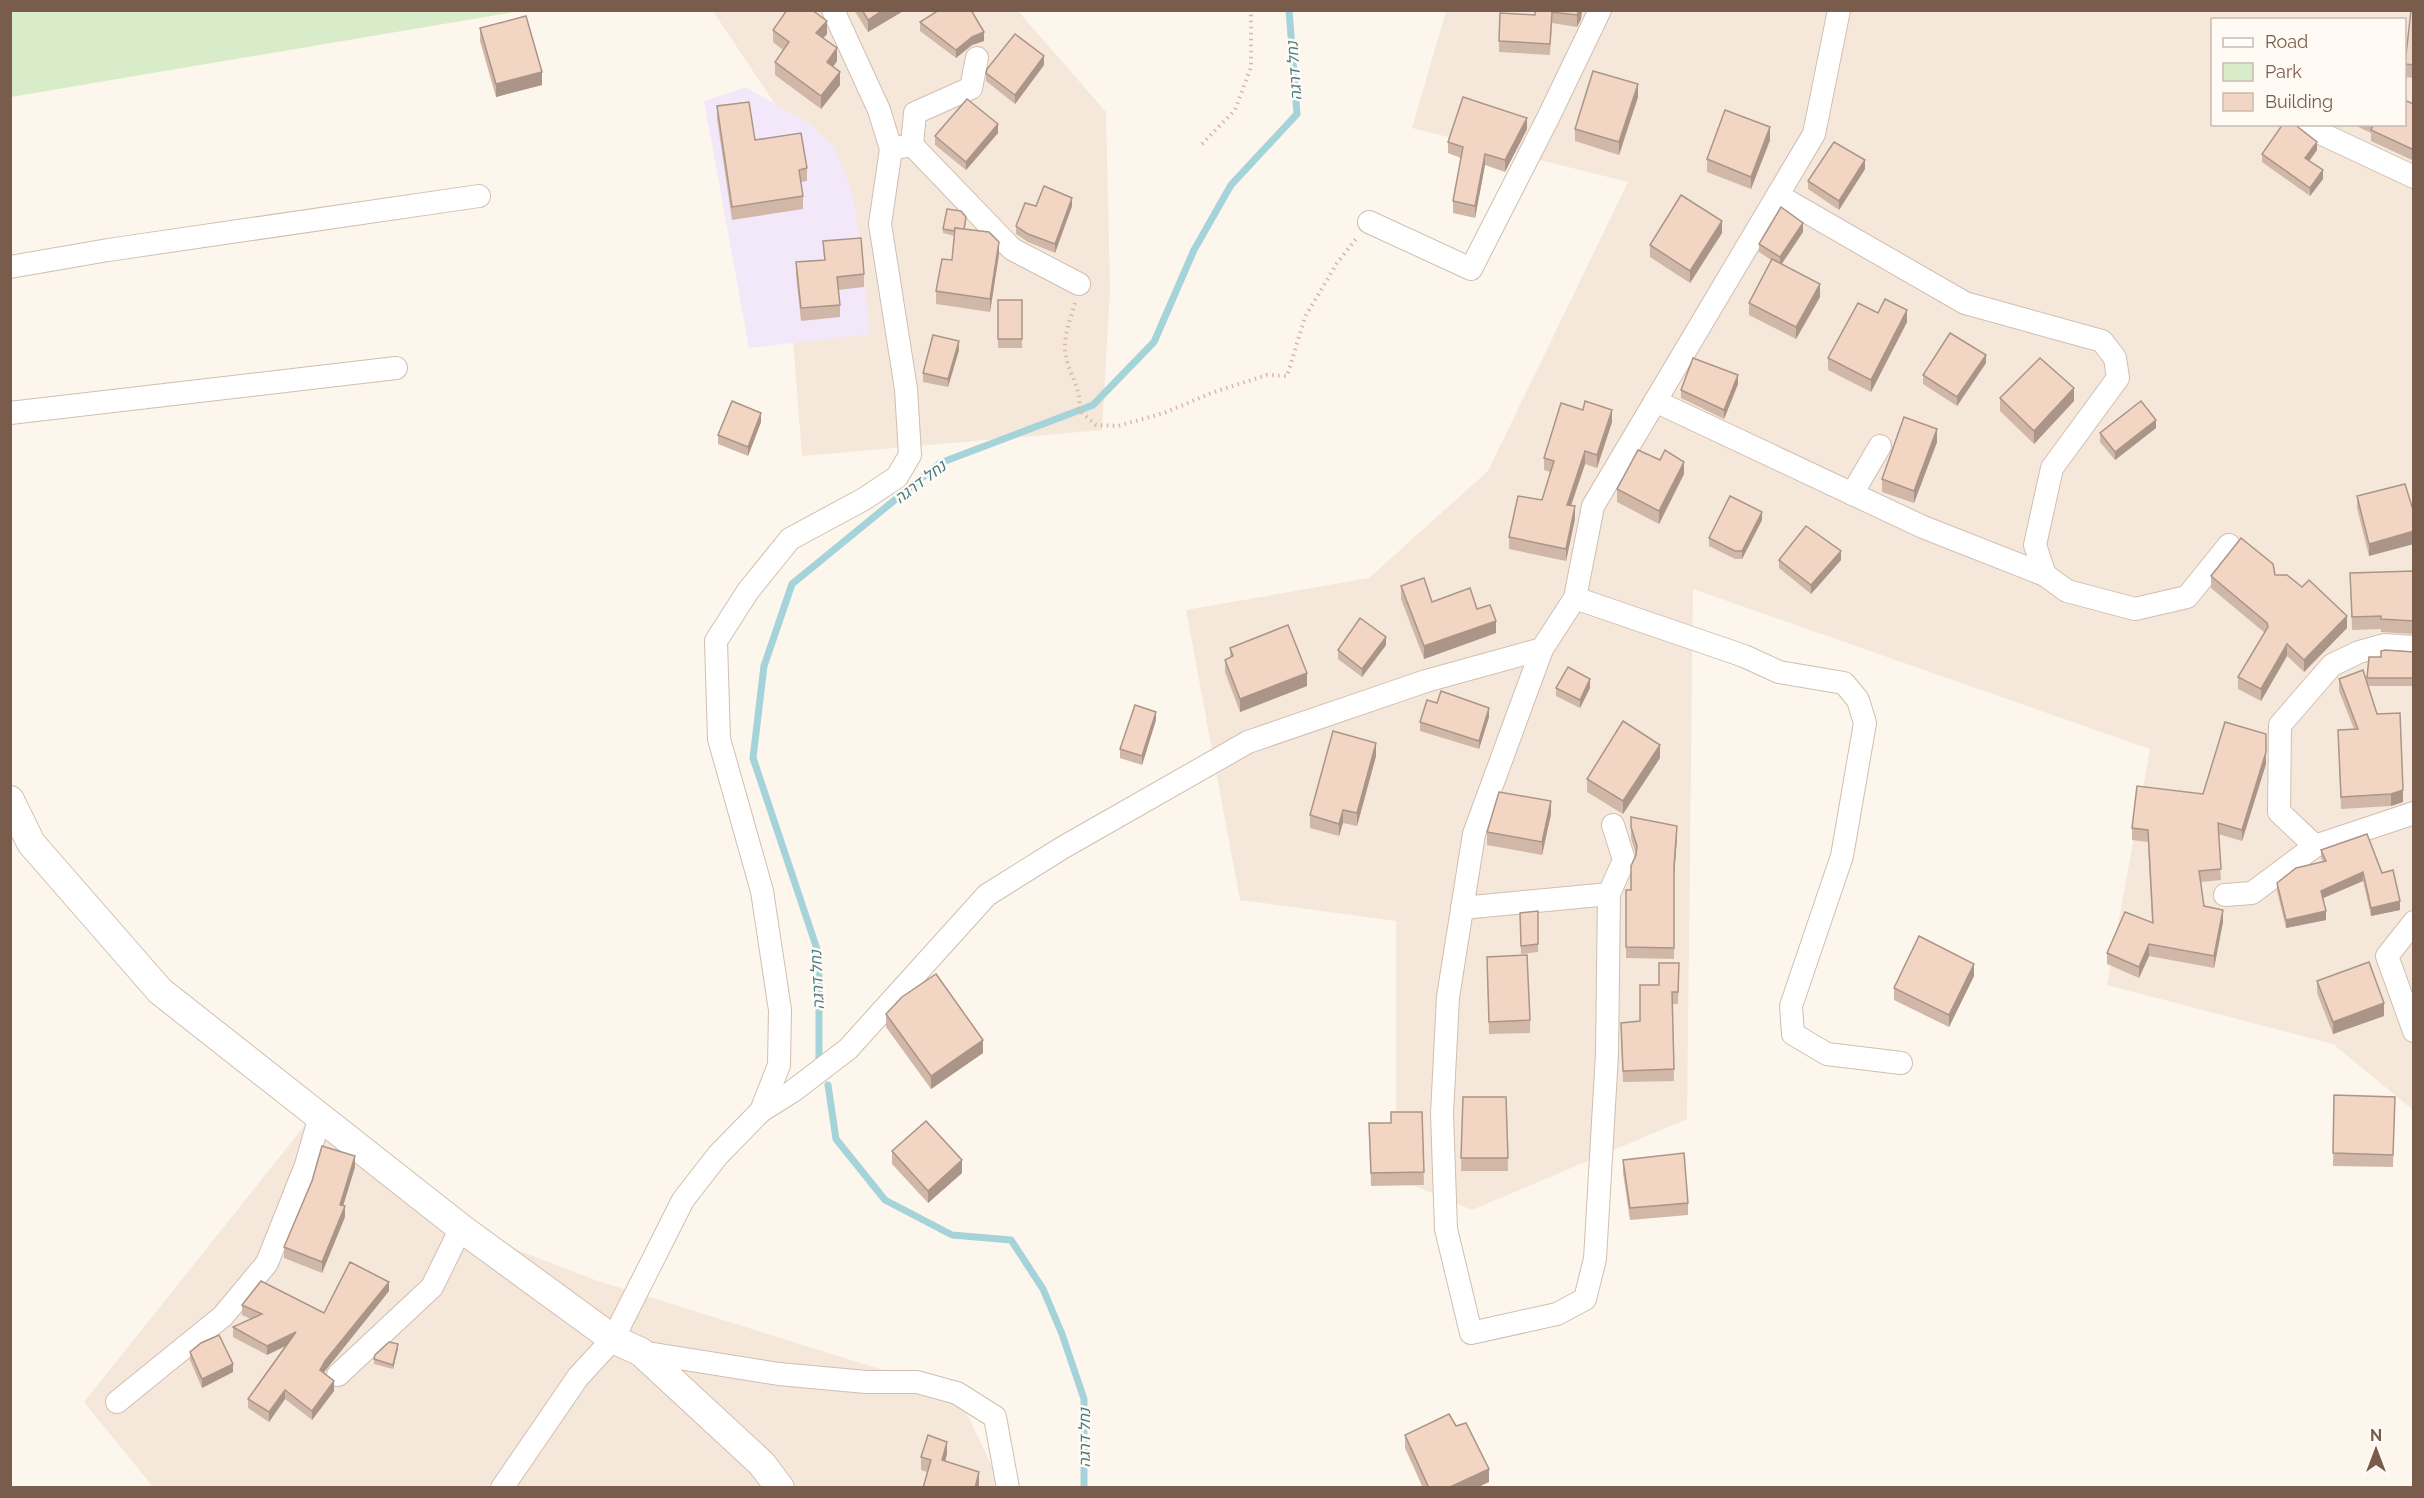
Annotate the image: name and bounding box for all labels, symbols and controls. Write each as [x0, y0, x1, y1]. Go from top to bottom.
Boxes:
legend [2211, 18, 2406, 126]
text: Road [2265, 31, 2308, 52]
water label: נחל דרגה [1282, 39, 1306, 101]
text: Park [2265, 61, 2302, 82]
text: Building [2265, 91, 2333, 112]
water label: נחל דרגה [891, 456, 950, 507]
water label: נחל דרגה [806, 949, 828, 1010]
water label: נחל דרגה [1075, 1407, 1094, 1468]
north arrow [2346, 1420, 2406, 1480]
text: N [2370, 1426, 2382, 1445]

